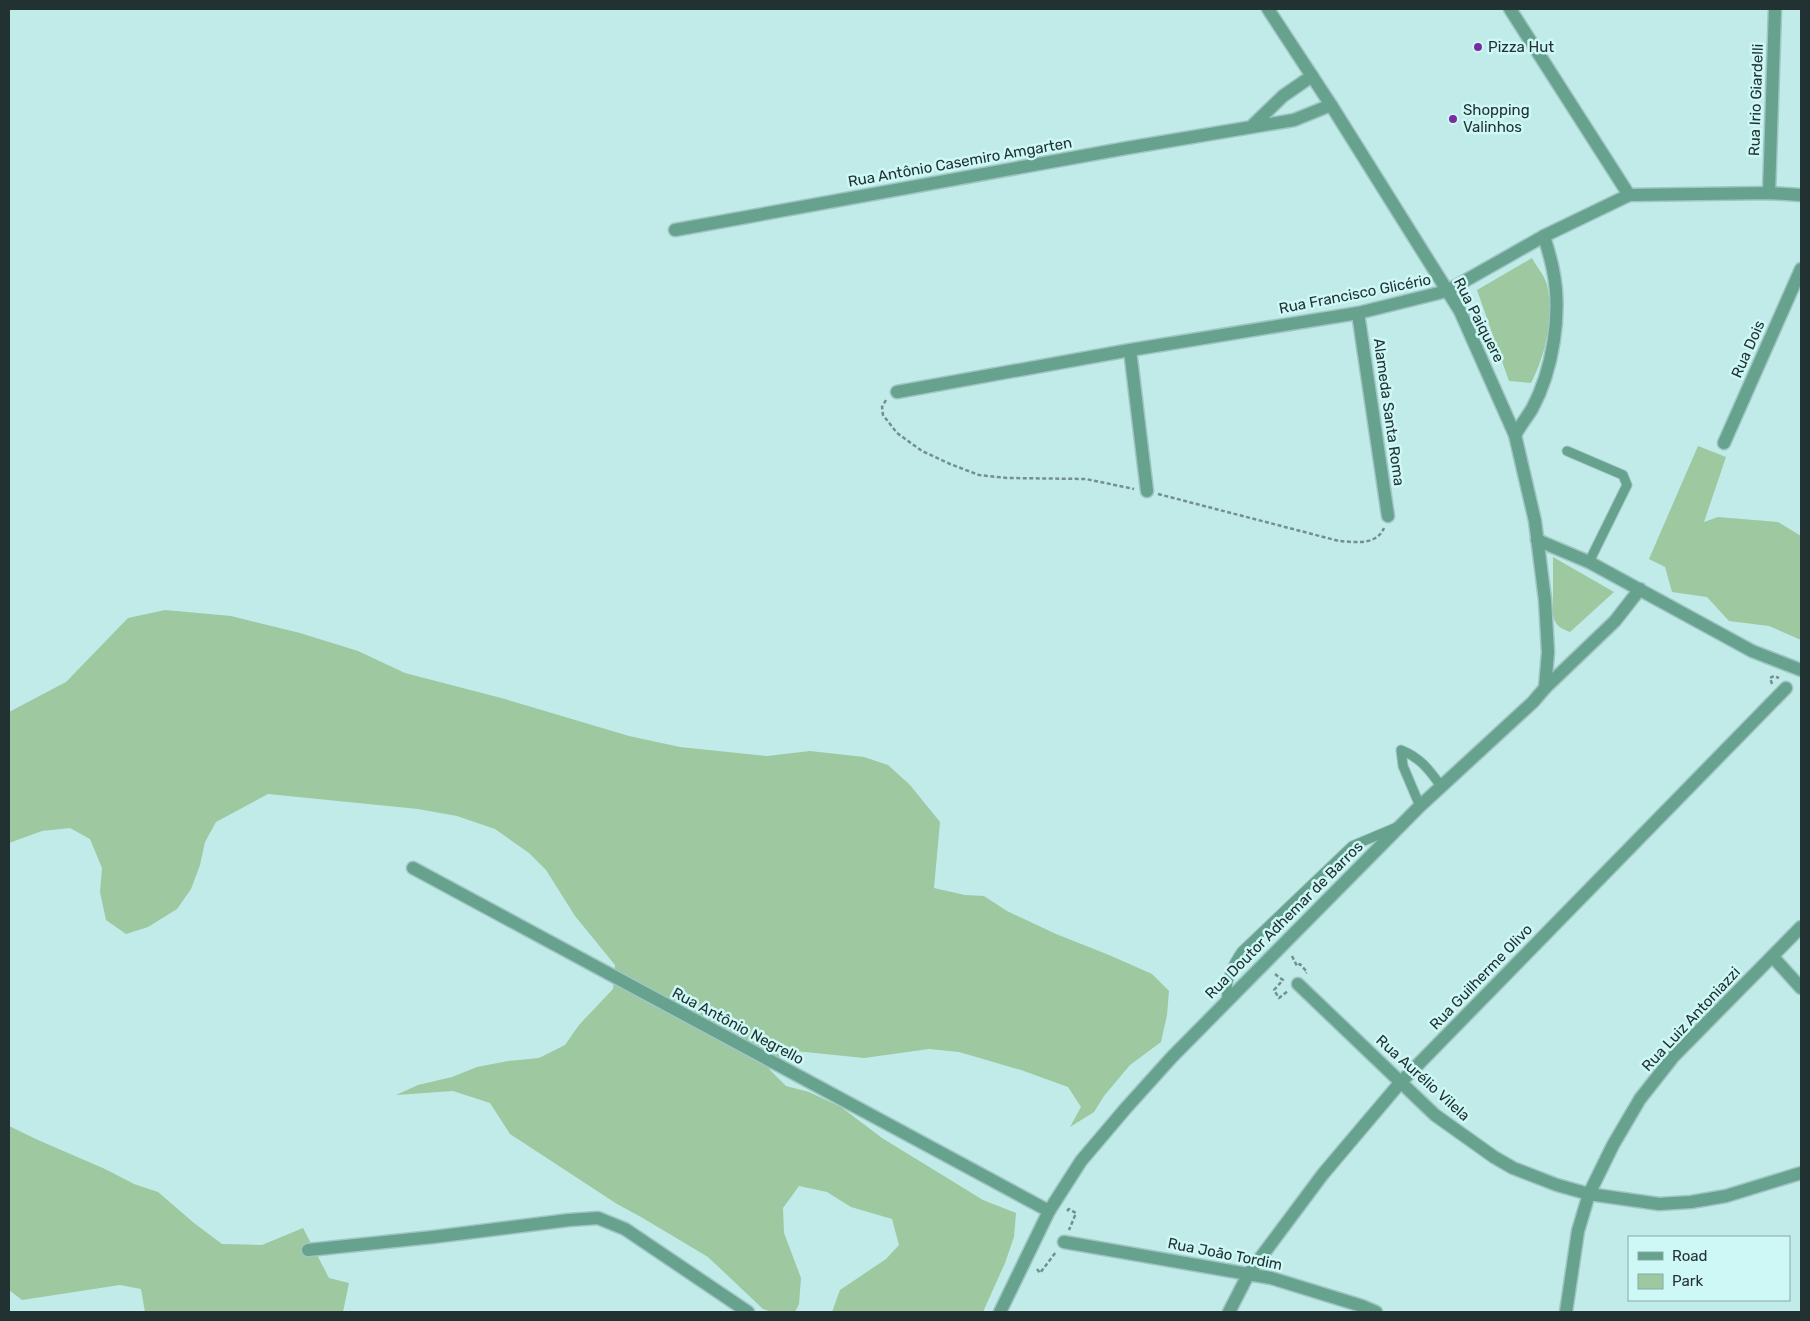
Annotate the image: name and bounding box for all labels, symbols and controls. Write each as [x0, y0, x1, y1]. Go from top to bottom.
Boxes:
place label: Pizza Hut [1488, 38, 1554, 56]
marker: Pizza Hut [1472, 41, 1484, 53]
street label: Rua Irio Giardelli [1745, 44, 1767, 156]
place label: Shopping Valinhos [1463, 101, 1530, 136]
marker: Shopping Valinhos [1447, 113, 1459, 125]
street label: Rua Antônio Casemiro Amgarten [846, 133, 1074, 191]
street label: Rua Francisco Glicério [1277, 270, 1433, 318]
street label: Rua Paiquere [1450, 275, 1508, 365]
street label: Rua Dois [1727, 317, 1769, 381]
street label: Alameda Santa Roma [1370, 337, 1408, 487]
street label: Rua Doutor Adhemar de Barros [1201, 837, 1367, 1003]
street label: Rua Guilherme Olivo [1426, 920, 1536, 1034]
street label: Rua Luiz Antoniazzi [1638, 963, 1744, 1075]
street label: Rua Antônio Negrello [669, 984, 807, 1068]
street label: Rua Aurélio Vilela [1372, 1031, 1474, 1125]
street label: Rua João Tordim [1166, 1234, 1284, 1274]
legend [1628, 1236, 1790, 1301]
text: Road [1672, 1247, 1708, 1265]
text: Park [1672, 1272, 1703, 1290]

